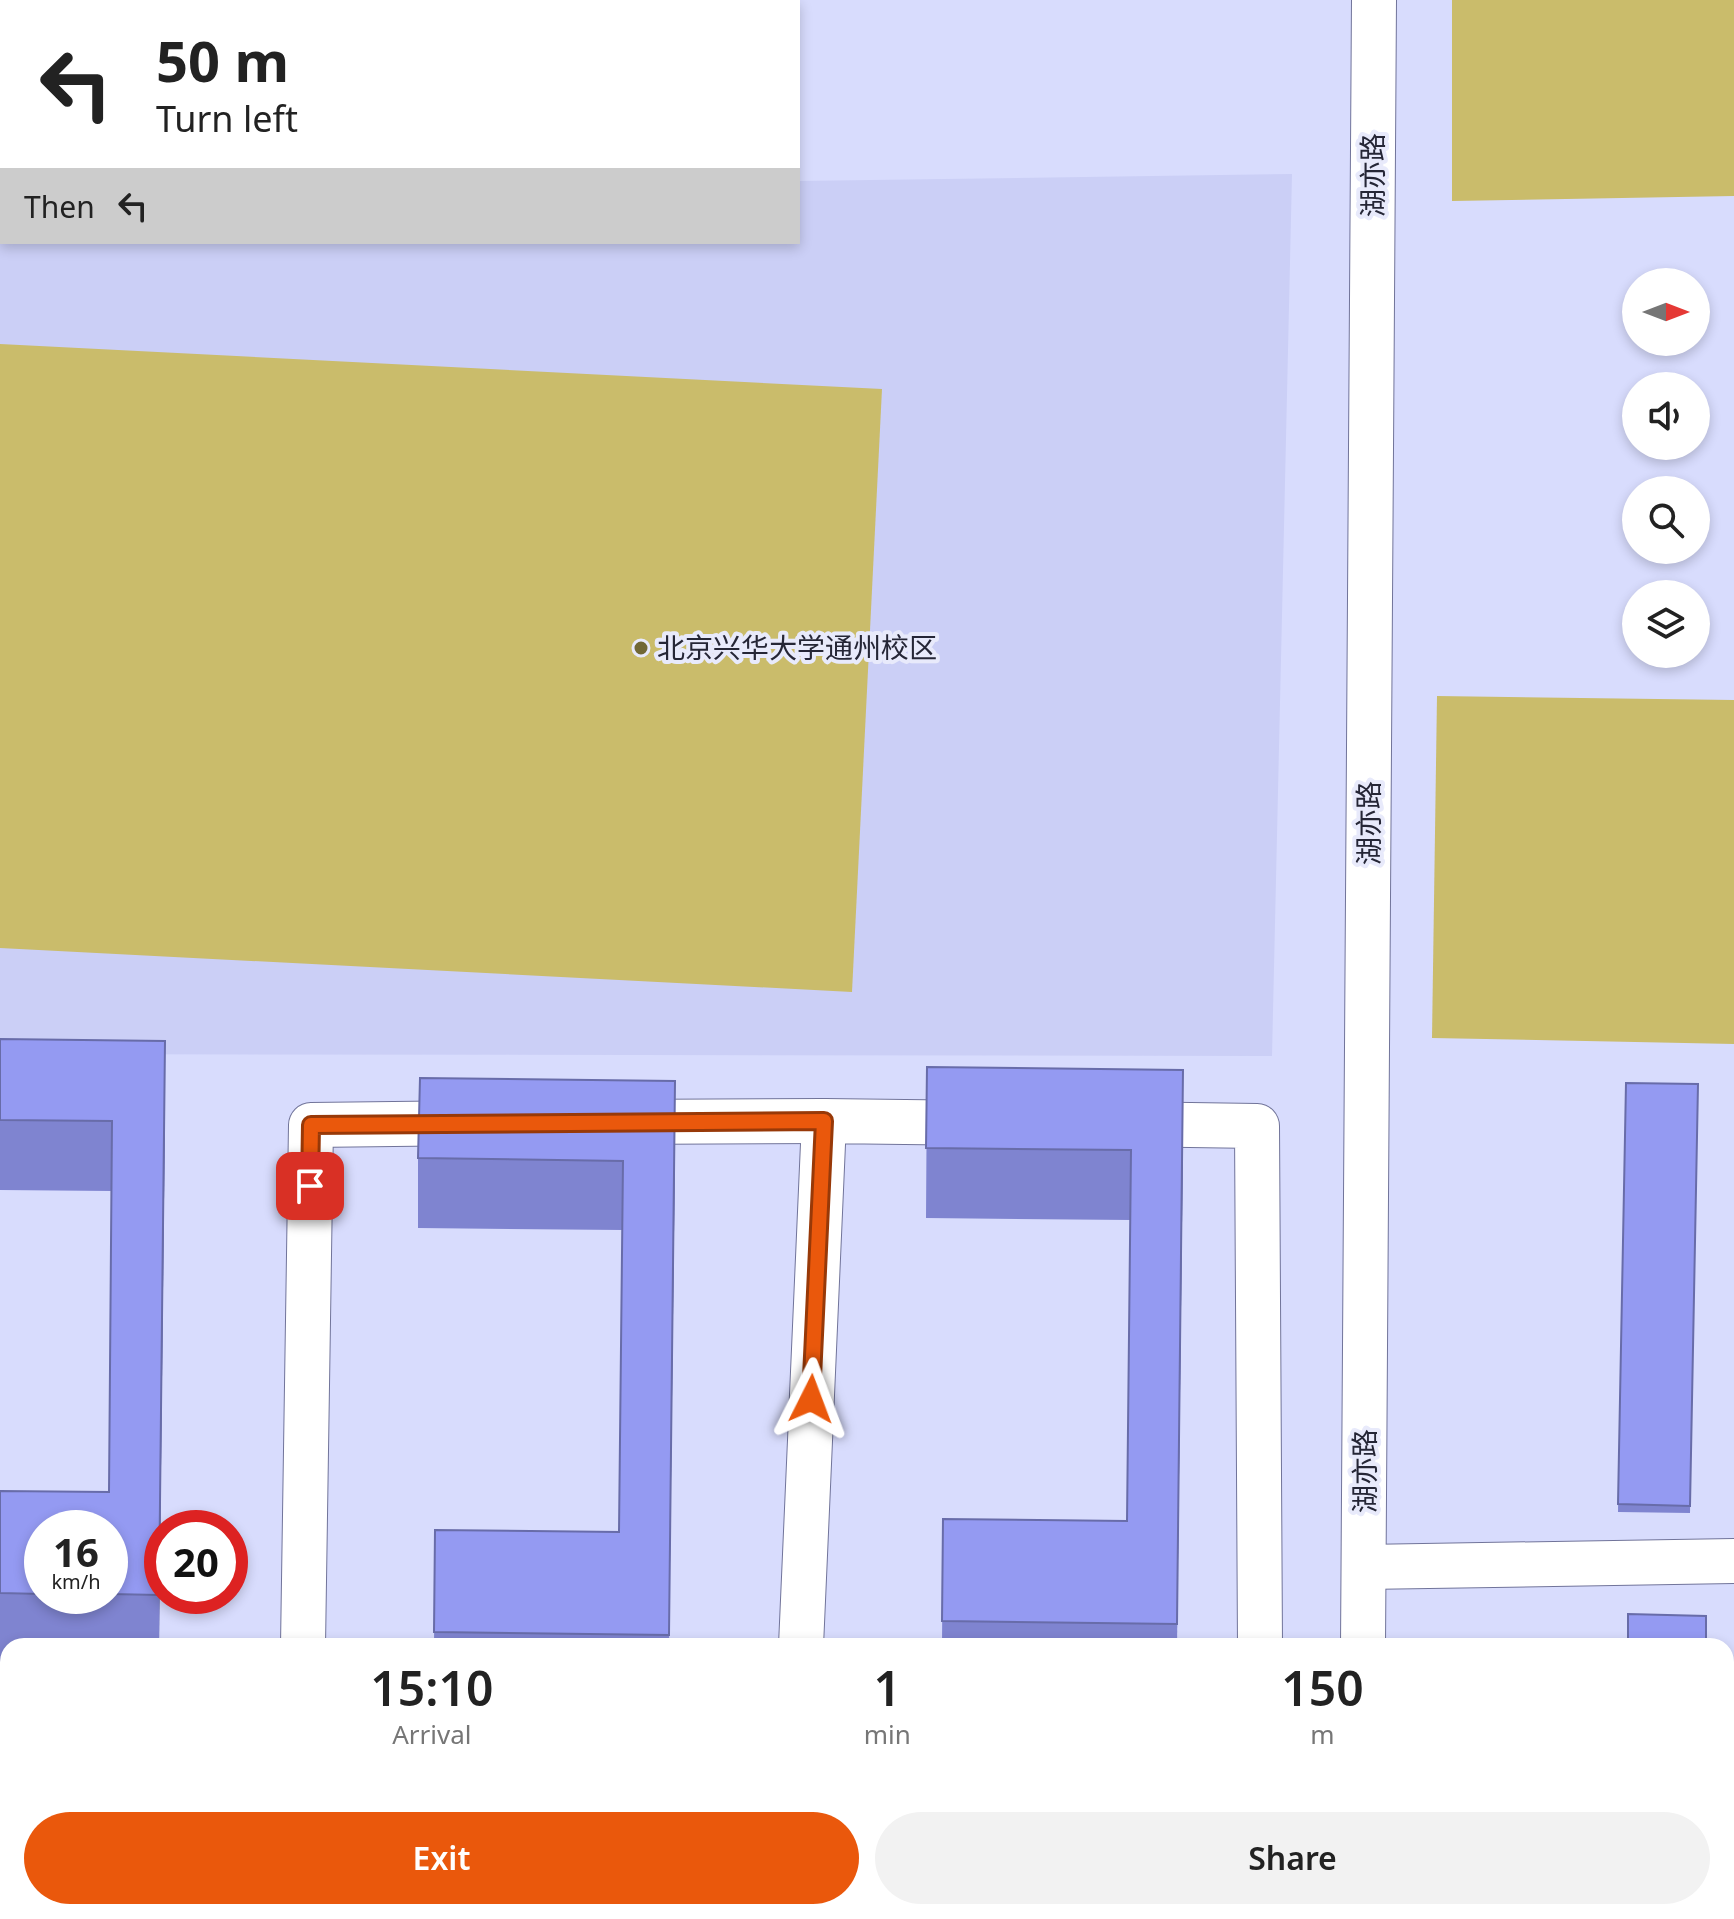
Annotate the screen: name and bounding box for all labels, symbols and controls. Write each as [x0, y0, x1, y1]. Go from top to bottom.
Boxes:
text: 50 m [156, 22, 289, 98]
icon: left [24, 32, 128, 136]
text: Turn left [156, 94, 298, 143]
street label: 湖亦路 [1353, 133, 1391, 217]
icon: left [111, 184, 155, 228]
text: Then [24, 186, 95, 227]
north arrow [1622, 268, 1710, 356]
map controls [1622, 268, 1710, 668]
button: sound [1622, 372, 1710, 460]
button: search [1622, 476, 1710, 564]
button: layers [1622, 580, 1710, 668]
place label: 北京兴华大学通州校区 [657, 628, 937, 666]
marker: 北京兴华大学通州校区 [632, 639, 650, 657]
street label: 湖亦路 [1349, 781, 1387, 865]
pin [276, 1152, 344, 1220]
icon: arrive [288, 1164, 332, 1208]
position arrow [769, 1357, 853, 1441]
street label: 湖亦路 [1345, 1429, 1383, 1513]
speed limit sign: 20 [144, 1510, 248, 1614]
text: 16 [53, 1524, 99, 1579]
text: km/h [51, 1568, 101, 1595]
text: 15:10 [370, 1655, 493, 1720]
text: 1 [874, 1655, 901, 1720]
text: 150 [1281, 1655, 1364, 1720]
text: Arrival [392, 1716, 472, 1752]
text: min [864, 1716, 911, 1752]
text: m [1310, 1716, 1335, 1752]
button: Exit [24, 1812, 859, 1904]
button: Share [875, 1812, 1710, 1904]

